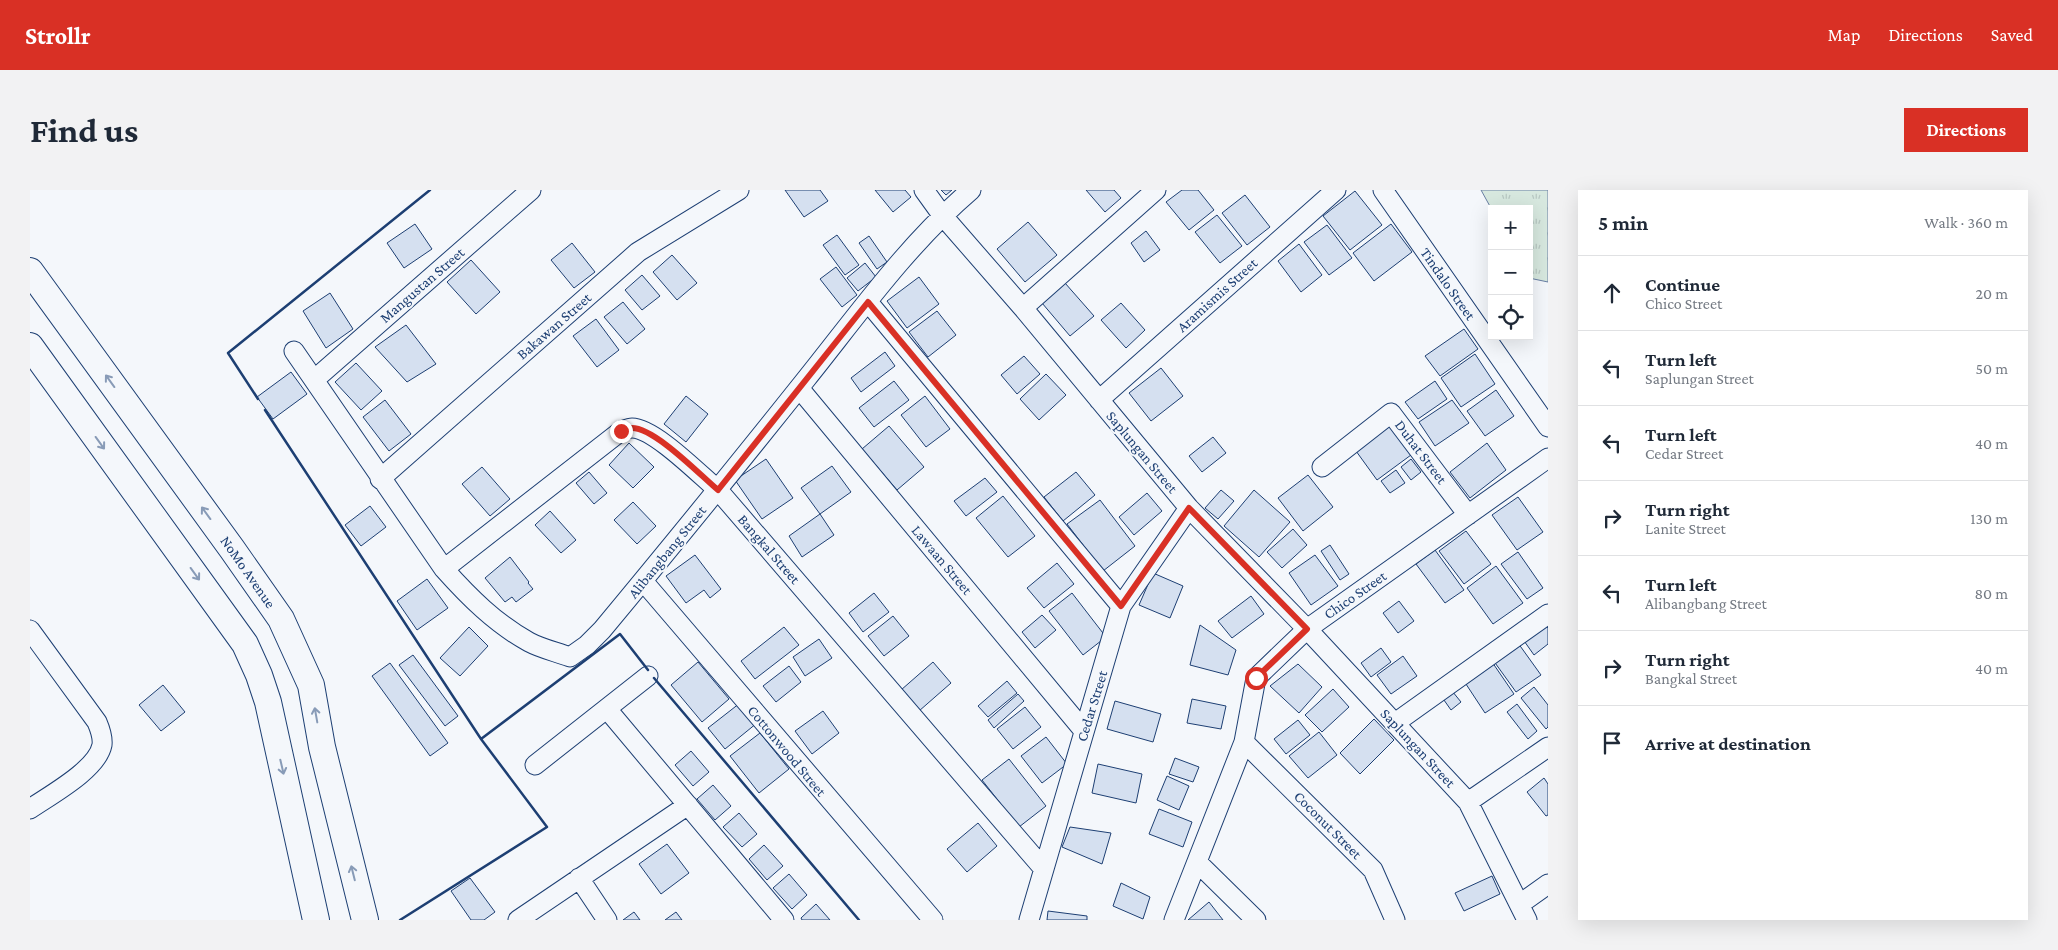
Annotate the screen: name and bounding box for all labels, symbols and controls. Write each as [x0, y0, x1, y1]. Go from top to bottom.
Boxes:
text: Strollr [25, 22, 91, 49]
text: Map [1828, 25, 1860, 45]
text: Directions [1888, 25, 1963, 45]
text: Saved [1991, 25, 2033, 45]
button: Directions [1904, 108, 2028, 152]
text: Find us [30, 111, 138, 150]
map controls [1488, 205, 1533, 340]
button: + [1488, 205, 1533, 250]
text: 5 min [1598, 211, 1648, 235]
text: Walk · 360 m [1924, 214, 2008, 231]
street label: Mangustan Street [377, 243, 469, 327]
street label: Tindalo Street [1417, 245, 1479, 324]
button: − [1488, 250, 1533, 295]
street label: Aramismis Street [1174, 254, 1261, 335]
text: Continue [1645, 274, 1720, 295]
icon: ahead [1598, 279, 1626, 307]
text: 20 m [1975, 285, 2008, 302]
street label: Bakawan Street [514, 289, 595, 363]
button: locate [1488, 295, 1533, 340]
text: Chico Street [1645, 295, 1722, 312]
text: Turn left [1645, 349, 1717, 370]
icon: left [1598, 354, 1626, 382]
text: 50 m [1976, 360, 2008, 377]
text: Saplungan Street [1645, 370, 1754, 387]
one-way arrow [105, 374, 115, 388]
street label: Saplungan Street [1102, 408, 1182, 498]
street label: Duhat Street [1392, 417, 1451, 488]
route end [610, 420, 633, 443]
text: Turn left [1645, 424, 1717, 445]
icon: left [1598, 429, 1626, 457]
one-way arrow [95, 435, 105, 449]
text: 40 m [1975, 435, 2008, 452]
text: Cedar Street [1645, 445, 1723, 462]
text: Turn right [1645, 499, 1730, 520]
street label: Alibangbang Street [625, 502, 711, 602]
icon: right [1598, 504, 1626, 532]
one-way arrow [201, 506, 211, 520]
text: 130 m [1970, 510, 2008, 527]
street label: Bangkal Street [734, 511, 804, 588]
text: Lanite Street [1645, 520, 1726, 537]
street label: Lawaan Street [908, 522, 976, 599]
street label: NoMo Avenue [217, 533, 279, 611]
one-way arrow [190, 567, 200, 581]
street label: Chico Street [1321, 567, 1390, 622]
text: Turn left [1645, 574, 1717, 595]
icon: left [1598, 579, 1626, 607]
text: 80 m [1974, 585, 2008, 602]
text: Alibangbang Street [1645, 595, 1767, 612]
text: Turn right [1645, 649, 1730, 670]
icon: right [1598, 654, 1626, 682]
text: 40 m [1975, 660, 2008, 677]
route start [1245, 667, 1268, 690]
street label: Cedar Street [1074, 668, 1111, 743]
text: Bangkal Street [1645, 670, 1737, 687]
street label: Cottonwood Street [745, 703, 830, 800]
street label: Saplungan Street [1377, 705, 1459, 792]
one-way arrow [310, 707, 320, 723]
icon: arrive [1598, 729, 1626, 757]
text: Arrive at destination [1645, 733, 1811, 754]
one-way arrow [278, 759, 287, 775]
street label: Coconut Street [1291, 788, 1366, 863]
one-way arrow [348, 865, 357, 881]

